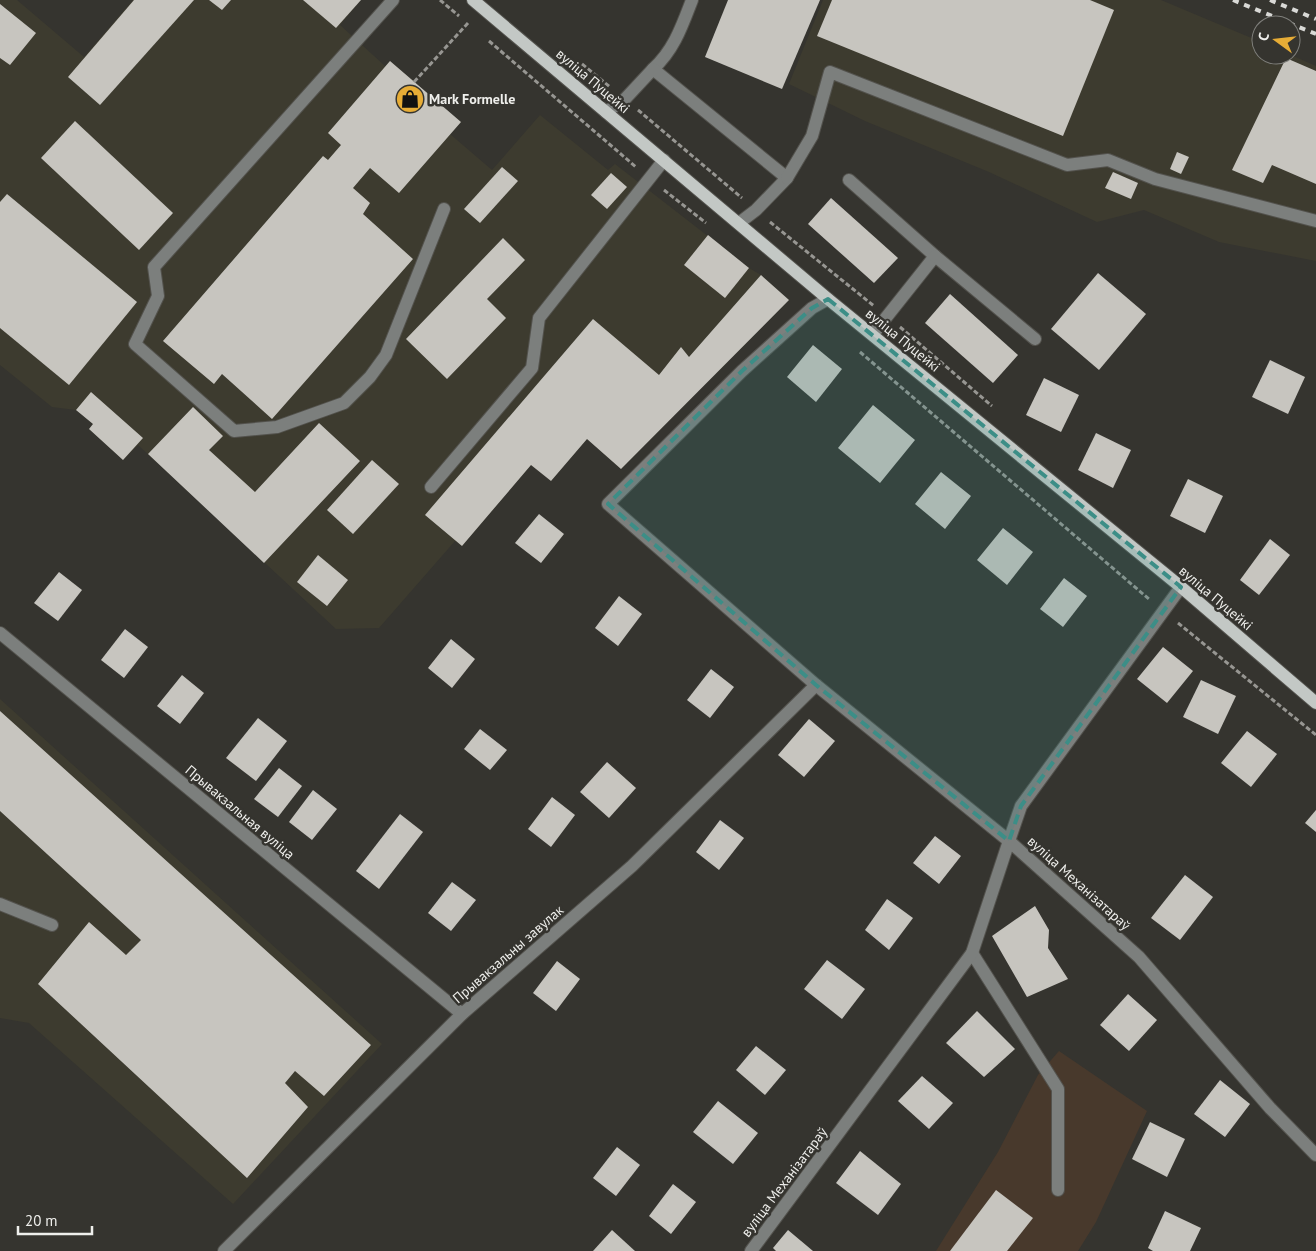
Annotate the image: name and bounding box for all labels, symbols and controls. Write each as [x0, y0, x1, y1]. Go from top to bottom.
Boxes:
north arrow [1251, 15, 1301, 65]
text: С [1254, 30, 1273, 43]
street label: вуліца Пуцейкі [552, 45, 634, 117]
shop icon: Mark Formelle [395, 84, 425, 114]
place label: Mark Formelle [429, 90, 515, 108]
street label: вуліца Пуцейкі [862, 304, 944, 376]
street label: вуліца Пуцейкі [1175, 562, 1257, 634]
street label: Прывакзальная вуліца [182, 761, 298, 863]
street label: вуліца Механізатараў [1024, 832, 1135, 934]
street label: Прывакзальны завулак [449, 901, 567, 1007]
street label: вуліца Механізатараў [737, 1123, 831, 1240]
scale bar [18, 1204, 91, 1236]
text: 20 m [25, 1211, 58, 1230]

